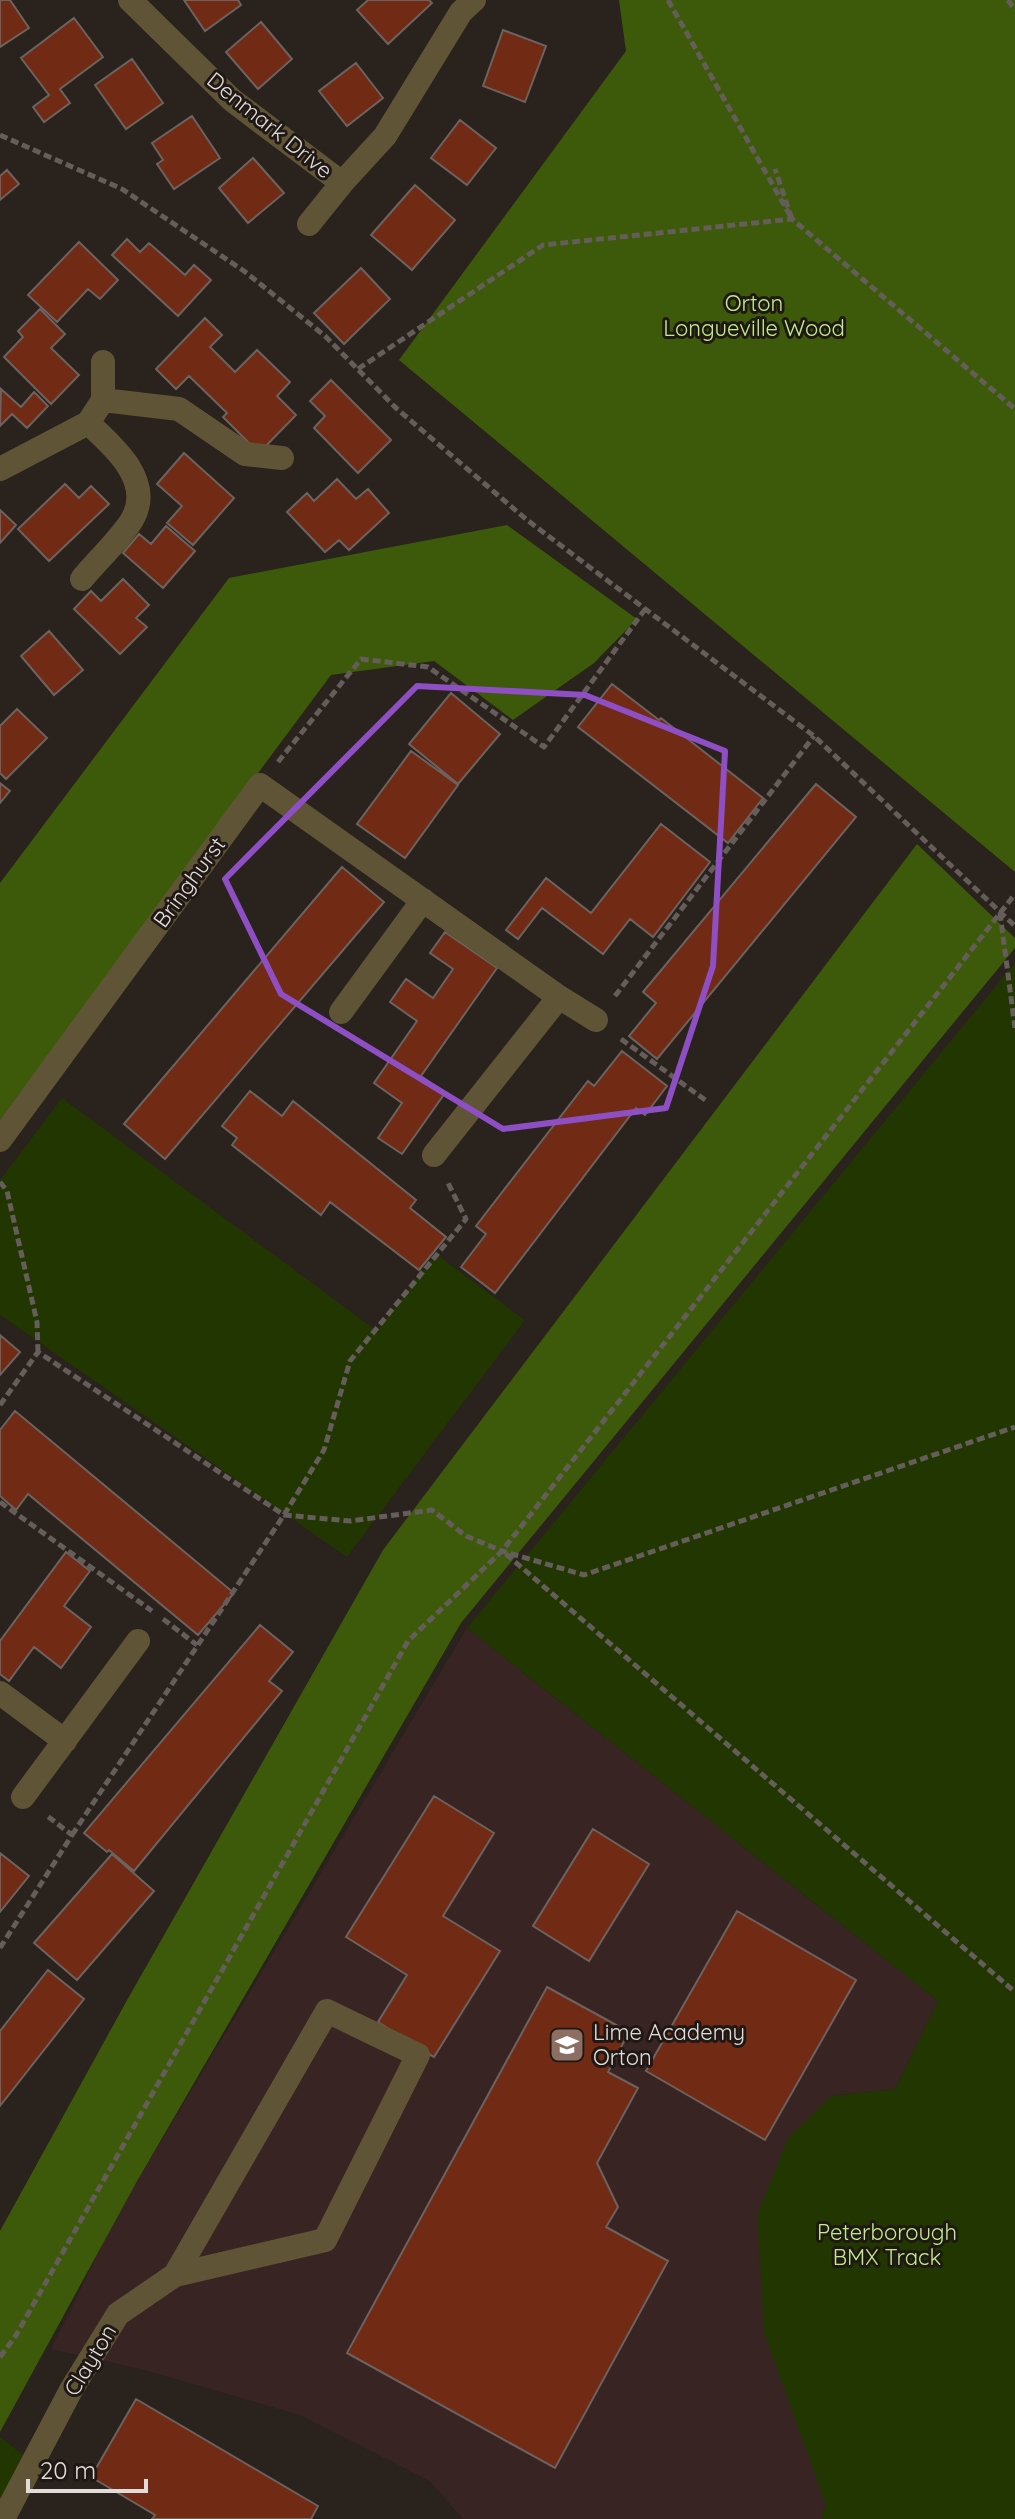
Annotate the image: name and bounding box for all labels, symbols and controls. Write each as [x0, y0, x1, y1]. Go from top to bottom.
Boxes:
street label: Denmark Drive [201, 66, 339, 184]
park label: Orton Longueville Wood [663, 289, 845, 342]
street label: Bringhurst [147, 831, 231, 933]
place label: Lime Academy Orton [593, 2018, 745, 2071]
school or university icon: Lime Academy Orton [548, 2026, 586, 2064]
park label: Peterborough BMX Track [817, 2218, 957, 2271]
street label: Clayton [58, 2319, 122, 2401]
scale bar [28, 2443, 146, 2493]
text: 20 m [40, 2455, 96, 2485]

